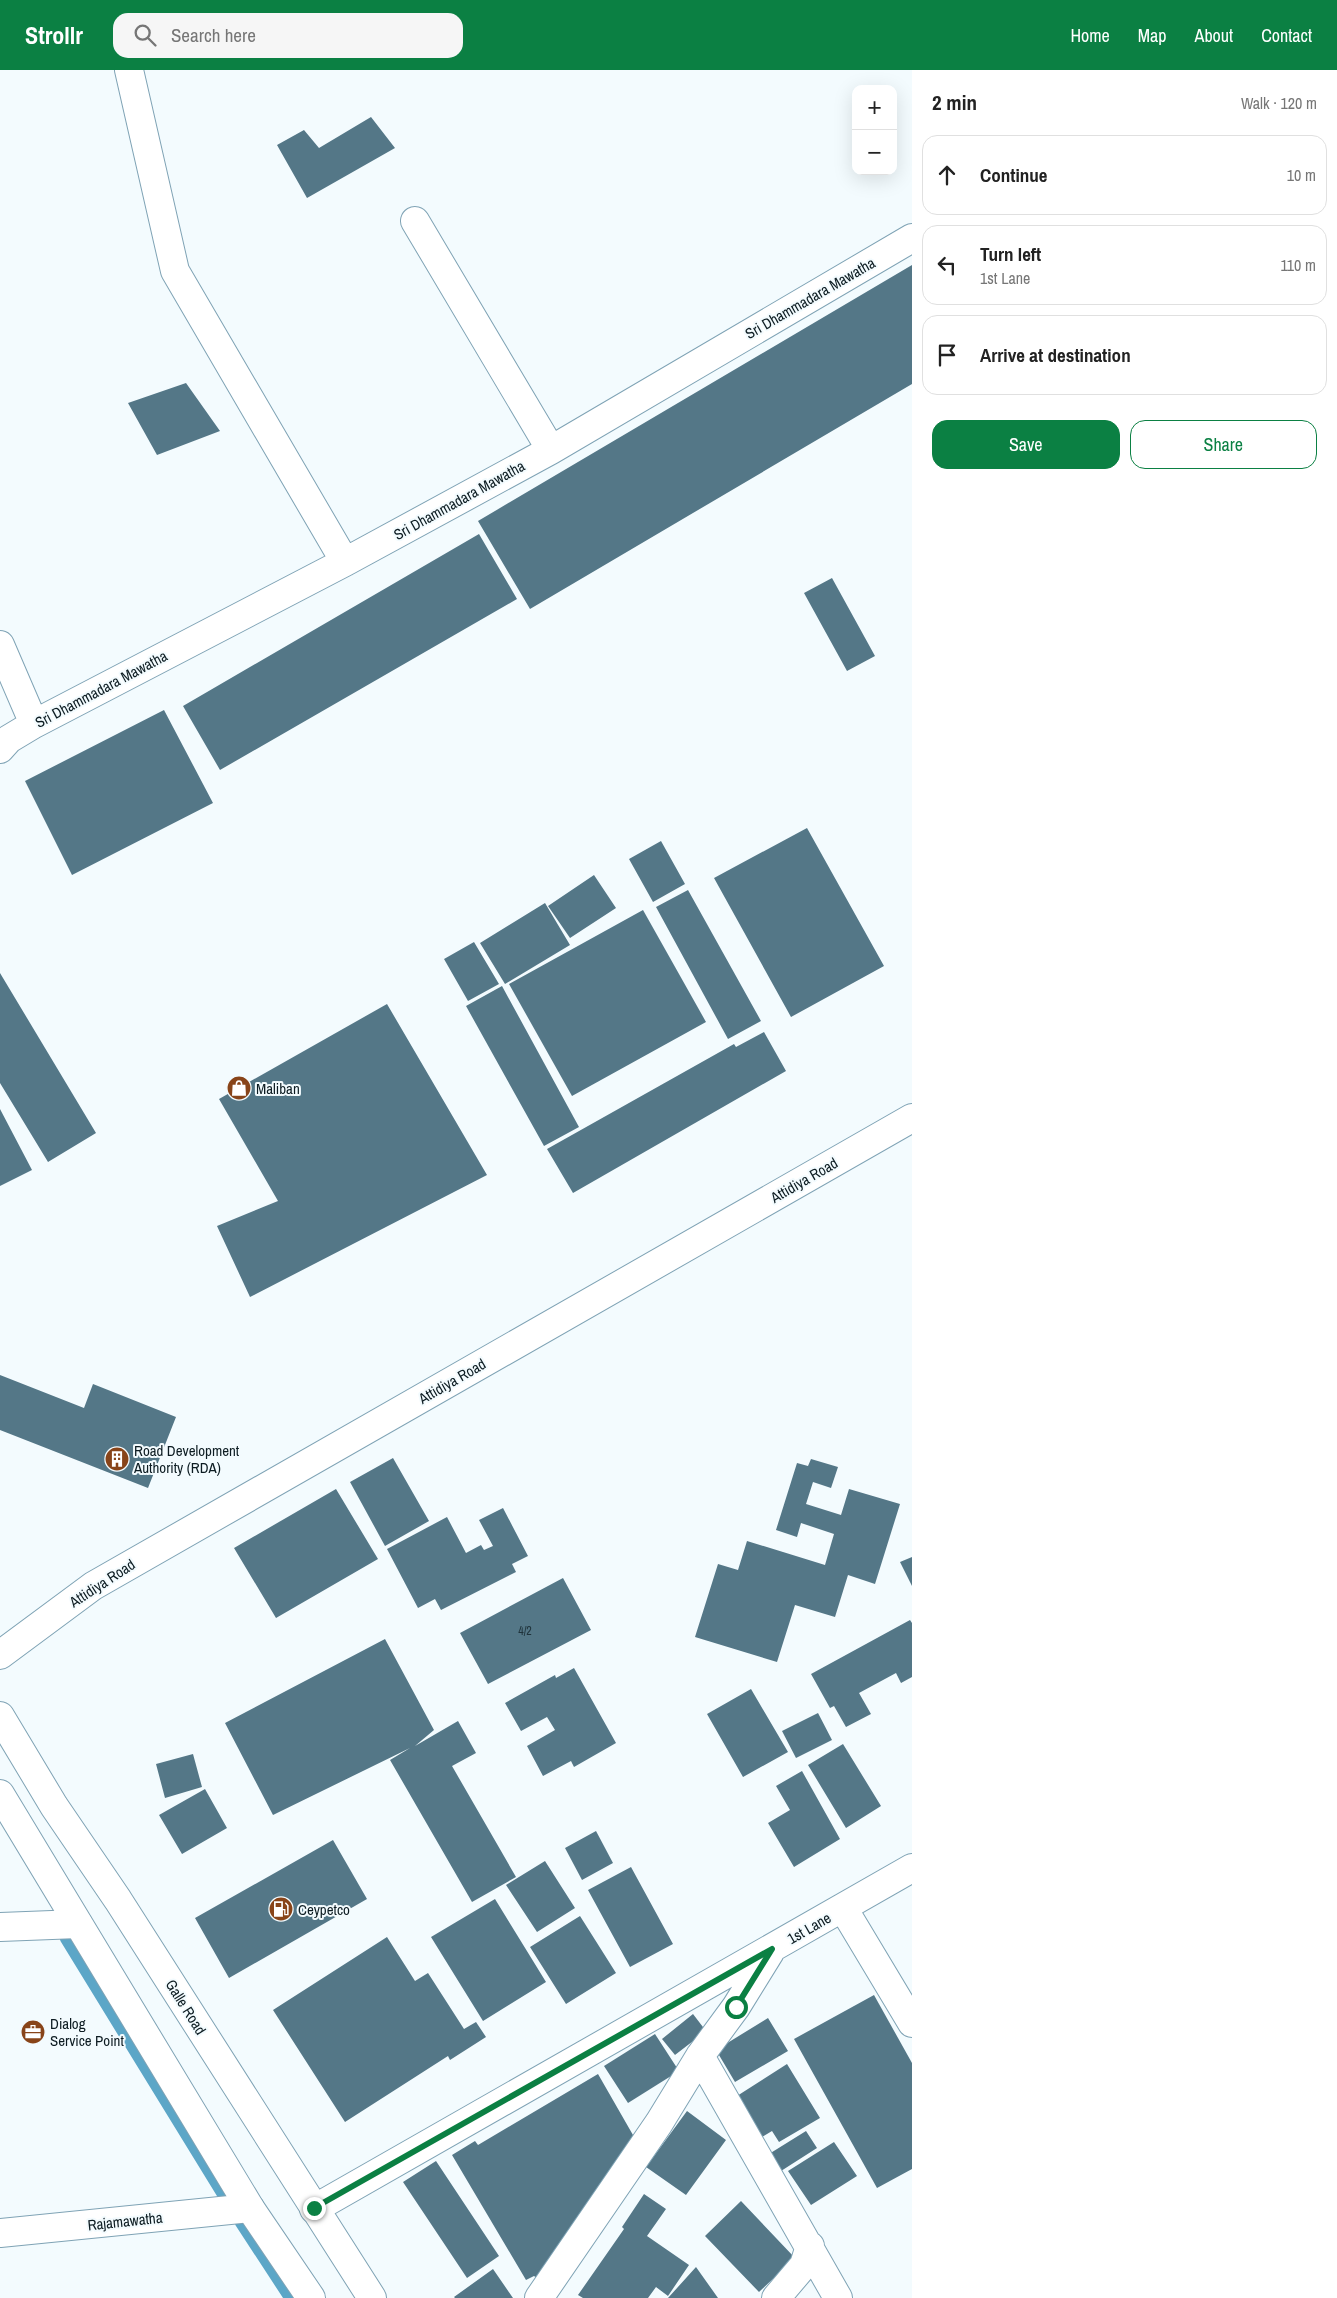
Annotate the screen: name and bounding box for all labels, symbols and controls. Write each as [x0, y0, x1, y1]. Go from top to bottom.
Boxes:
search box [113, 13, 463, 58]
text: Strollr [25, 19, 83, 51]
icon: search [131, 21, 159, 49]
text: Search here [171, 22, 256, 48]
text: Home [1070, 23, 1110, 48]
text: Map [1138, 23, 1167, 48]
text: About [1195, 23, 1233, 48]
text: Contact [1261, 23, 1312, 48]
map controls [852, 85, 897, 175]
button: + [852, 85, 897, 130]
text: 2 min [932, 88, 977, 117]
text: Walk · 120 m [1241, 92, 1317, 114]
button: − [852, 130, 897, 175]
icon: ahead [933, 161, 961, 189]
text: Continue [980, 162, 1048, 188]
text: 10 m [1287, 164, 1316, 186]
text: Turn left [980, 241, 1041, 267]
icon: left [933, 251, 961, 279]
street label: Sri Dhammadara Mawatha [741, 252, 879, 344]
text: 110 m [1280, 254, 1316, 276]
text: 1st Lane [980, 267, 1030, 289]
icon: arrive [933, 341, 961, 369]
text: Arrive at destination [980, 342, 1131, 368]
button: Save [932, 420, 1120, 469]
button: Share [1130, 420, 1317, 469]
street label: Sri Dhammadara Mawatha [390, 455, 528, 545]
street label: Sri Dhammadara Mawatha [31, 645, 171, 733]
shop icon: Maliban [226, 1075, 252, 1101]
place label: Maliban [256, 1078, 300, 1099]
street label: Attidiya Road [766, 1152, 842, 1208]
street label: Attidiya Road [414, 1353, 490, 1409]
place label: Road Development Authority (RDA) [133, 1440, 240, 1478]
building icon: Road Development Authority (RDA) [104, 1446, 130, 1472]
street label: Attidiya Road [64, 1554, 139, 1613]
house number: 4/2 [518, 1623, 532, 1639]
fuel station icon: Ceypetco [268, 1896, 294, 1922]
place label: Ceypetco [298, 1899, 350, 1920]
street label: 1st Lane [783, 1907, 835, 1949]
street label: Galle Road [161, 1975, 211, 2039]
route start [725, 1996, 748, 2019]
place label: Dialog Service Point [50, 2013, 124, 2051]
office icon: Dialog Service Point [20, 2019, 46, 2045]
route end [303, 2197, 326, 2220]
street label: Rajamawatha [87, 2207, 164, 2235]

